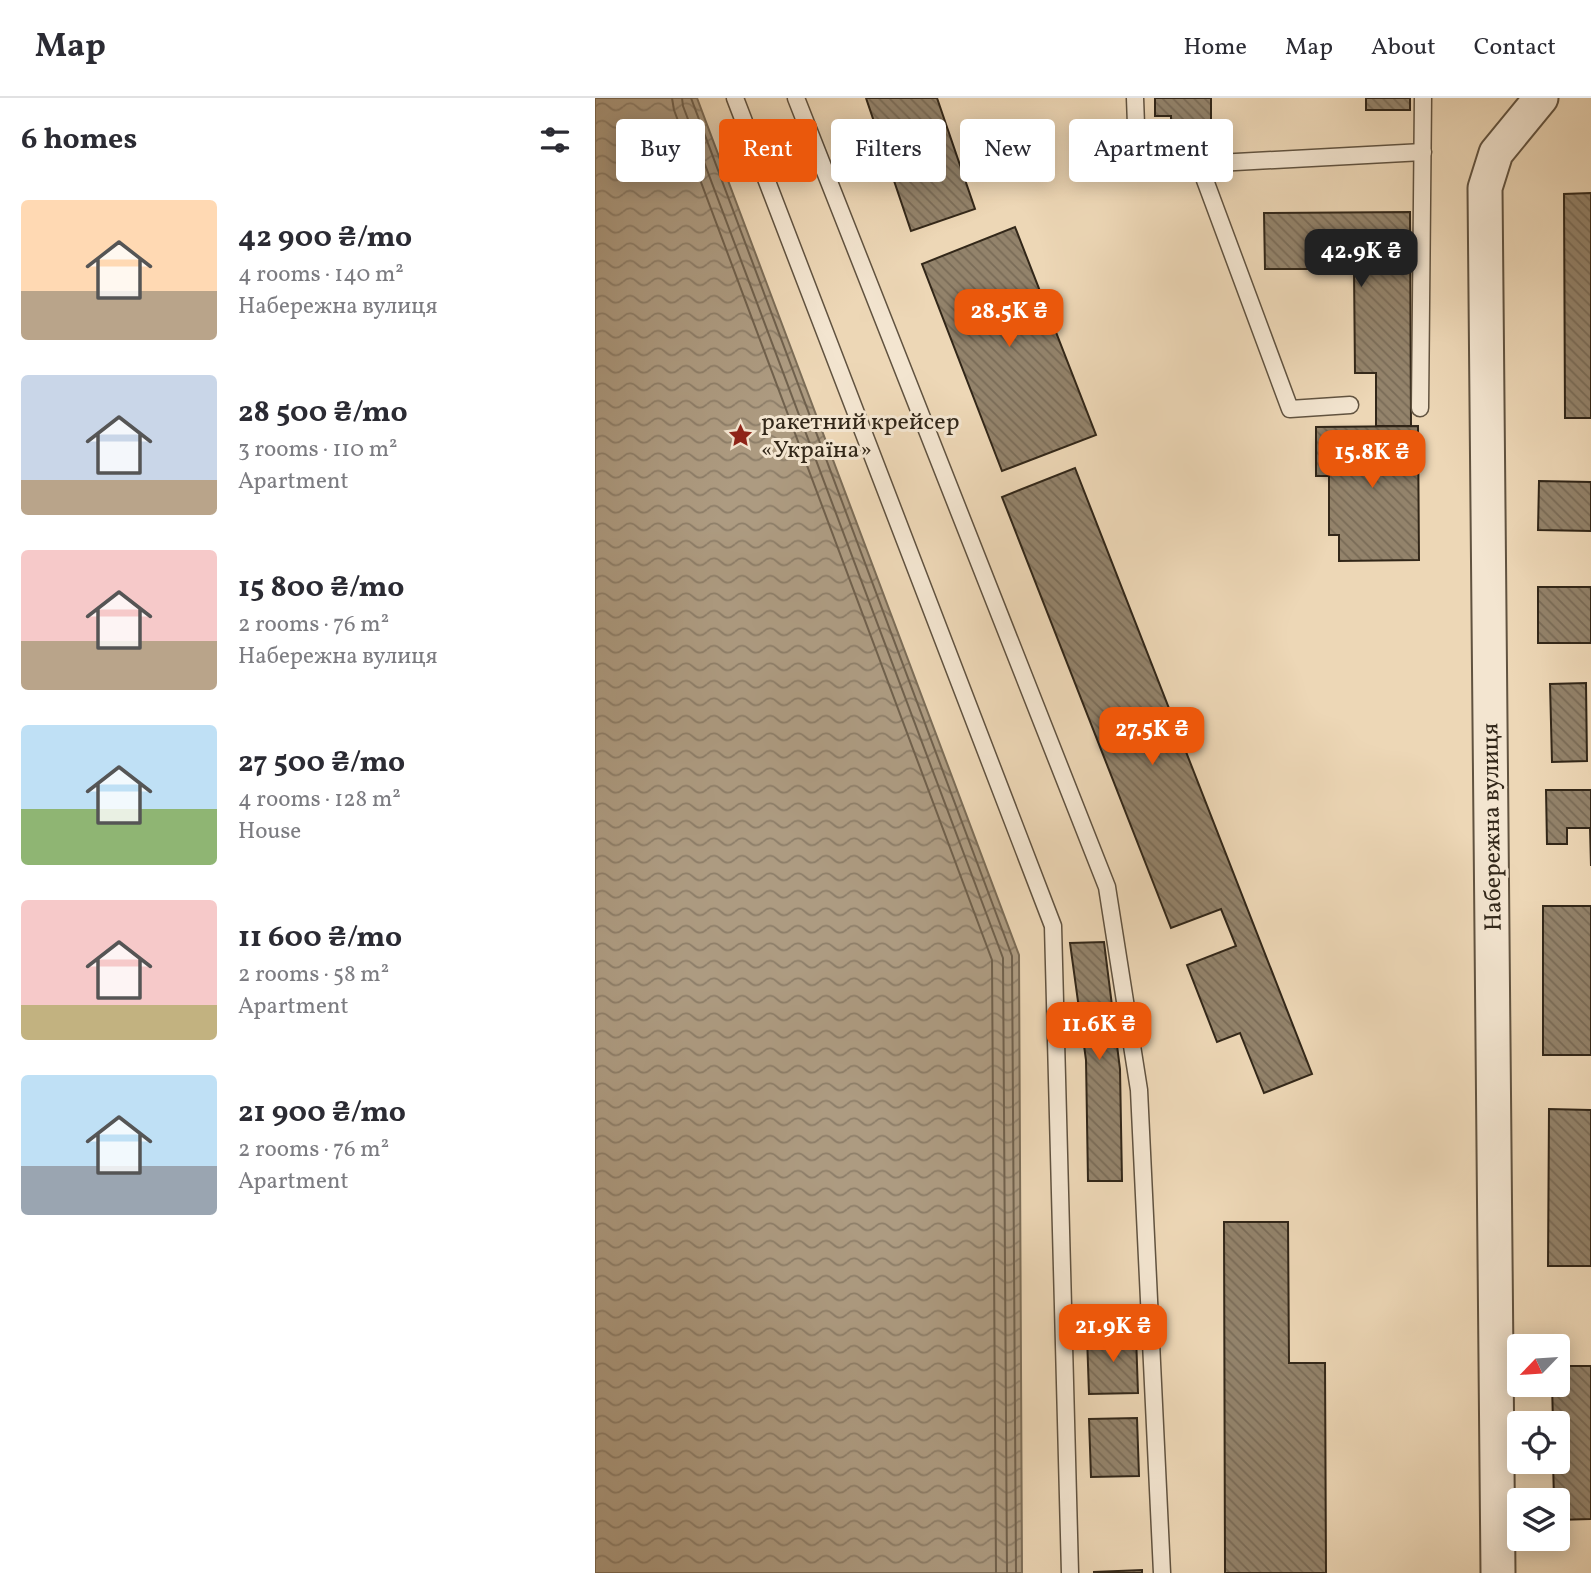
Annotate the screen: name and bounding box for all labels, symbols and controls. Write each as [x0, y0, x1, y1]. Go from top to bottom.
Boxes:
text: Map [35, 25, 106, 71]
text: Home [1183, 31, 1247, 65]
text: Map [1285, 31, 1333, 65]
text: About [1371, 31, 1436, 65]
text: Contact [1474, 31, 1556, 65]
text: 6 homes [21, 119, 137, 161]
chip: Buy [616, 119, 705, 182]
chip: Rent [719, 119, 817, 182]
chip: Filters [831, 119, 946, 182]
chip: New [960, 119, 1055, 182]
chip: Apartment [1069, 119, 1233, 182]
icon: filters [536, 121, 574, 159]
text: 42 900 ₴/mo [238, 217, 412, 259]
icon: home [77, 228, 161, 312]
pin: 42.9K ₴ [1296, 230, 1426, 289]
text: 42.9K ₴ [1321, 236, 1401, 268]
text: 4 rooms · 140 m² [238, 259, 404, 291]
pin: 28.5K ₴ [944, 289, 1074, 349]
text: Набережна вулиця [238, 291, 438, 323]
text: 28.5K ₴ [970, 296, 1048, 328]
text: 28 500 ₴/mo [238, 392, 408, 434]
icon: home [77, 403, 161, 487]
place label: ракетний крейсер «Україна» [761, 406, 959, 468]
place icon: ракетний крейсер «Україна» [727, 421, 755, 449]
pin: 15.8K ₴ [1307, 430, 1437, 490]
text: 3 rooms · 110 m² [238, 434, 398, 466]
text: 15.8K ₴ [1334, 437, 1410, 469]
text: Apartment [238, 466, 349, 498]
text: 15 800 ₴/mo [238, 567, 404, 609]
icon: home [77, 578, 161, 662]
text: 2 rooms · 76 m² [238, 609, 389, 641]
text: Набережна вулиця [238, 641, 438, 673]
pin: 27.5K ₴ [1087, 708, 1217, 767]
text: 27.5K ₴ [1115, 714, 1189, 746]
street label: Набережна вулиця [1474, 723, 1512, 931]
text: 27 500 ₴/mo [238, 742, 405, 784]
icon: home [77, 753, 161, 837]
text: 4 rooms · 128 m² [238, 784, 401, 816]
text: House [238, 816, 301, 848]
text: 11 600 ₴/mo [238, 917, 402, 959]
icon: home [77, 928, 161, 1012]
text: 2 rooms · 58 m² [238, 959, 389, 991]
text: Apartment [238, 991, 349, 1023]
pin: 11.6K ₴ [1034, 1002, 1164, 1062]
text: 11.6K ₴ [1062, 1009, 1136, 1041]
text: 21 900 ₴/mo [238, 1092, 406, 1134]
icon: home [77, 1103, 161, 1187]
text: 2 rooms · 76 m² [238, 1134, 389, 1166]
text: Apartment [238, 1166, 349, 1198]
pin: 21.9K ₴ [1048, 1304, 1178, 1364]
text: 21.9K ₴ [1075, 1311, 1151, 1343]
north arrow [1507, 1334, 1570, 1396]
map controls [1507, 1334, 1570, 1551]
button: locate [1507, 1411, 1570, 1474]
button: layers [1507, 1488, 1570, 1551]

